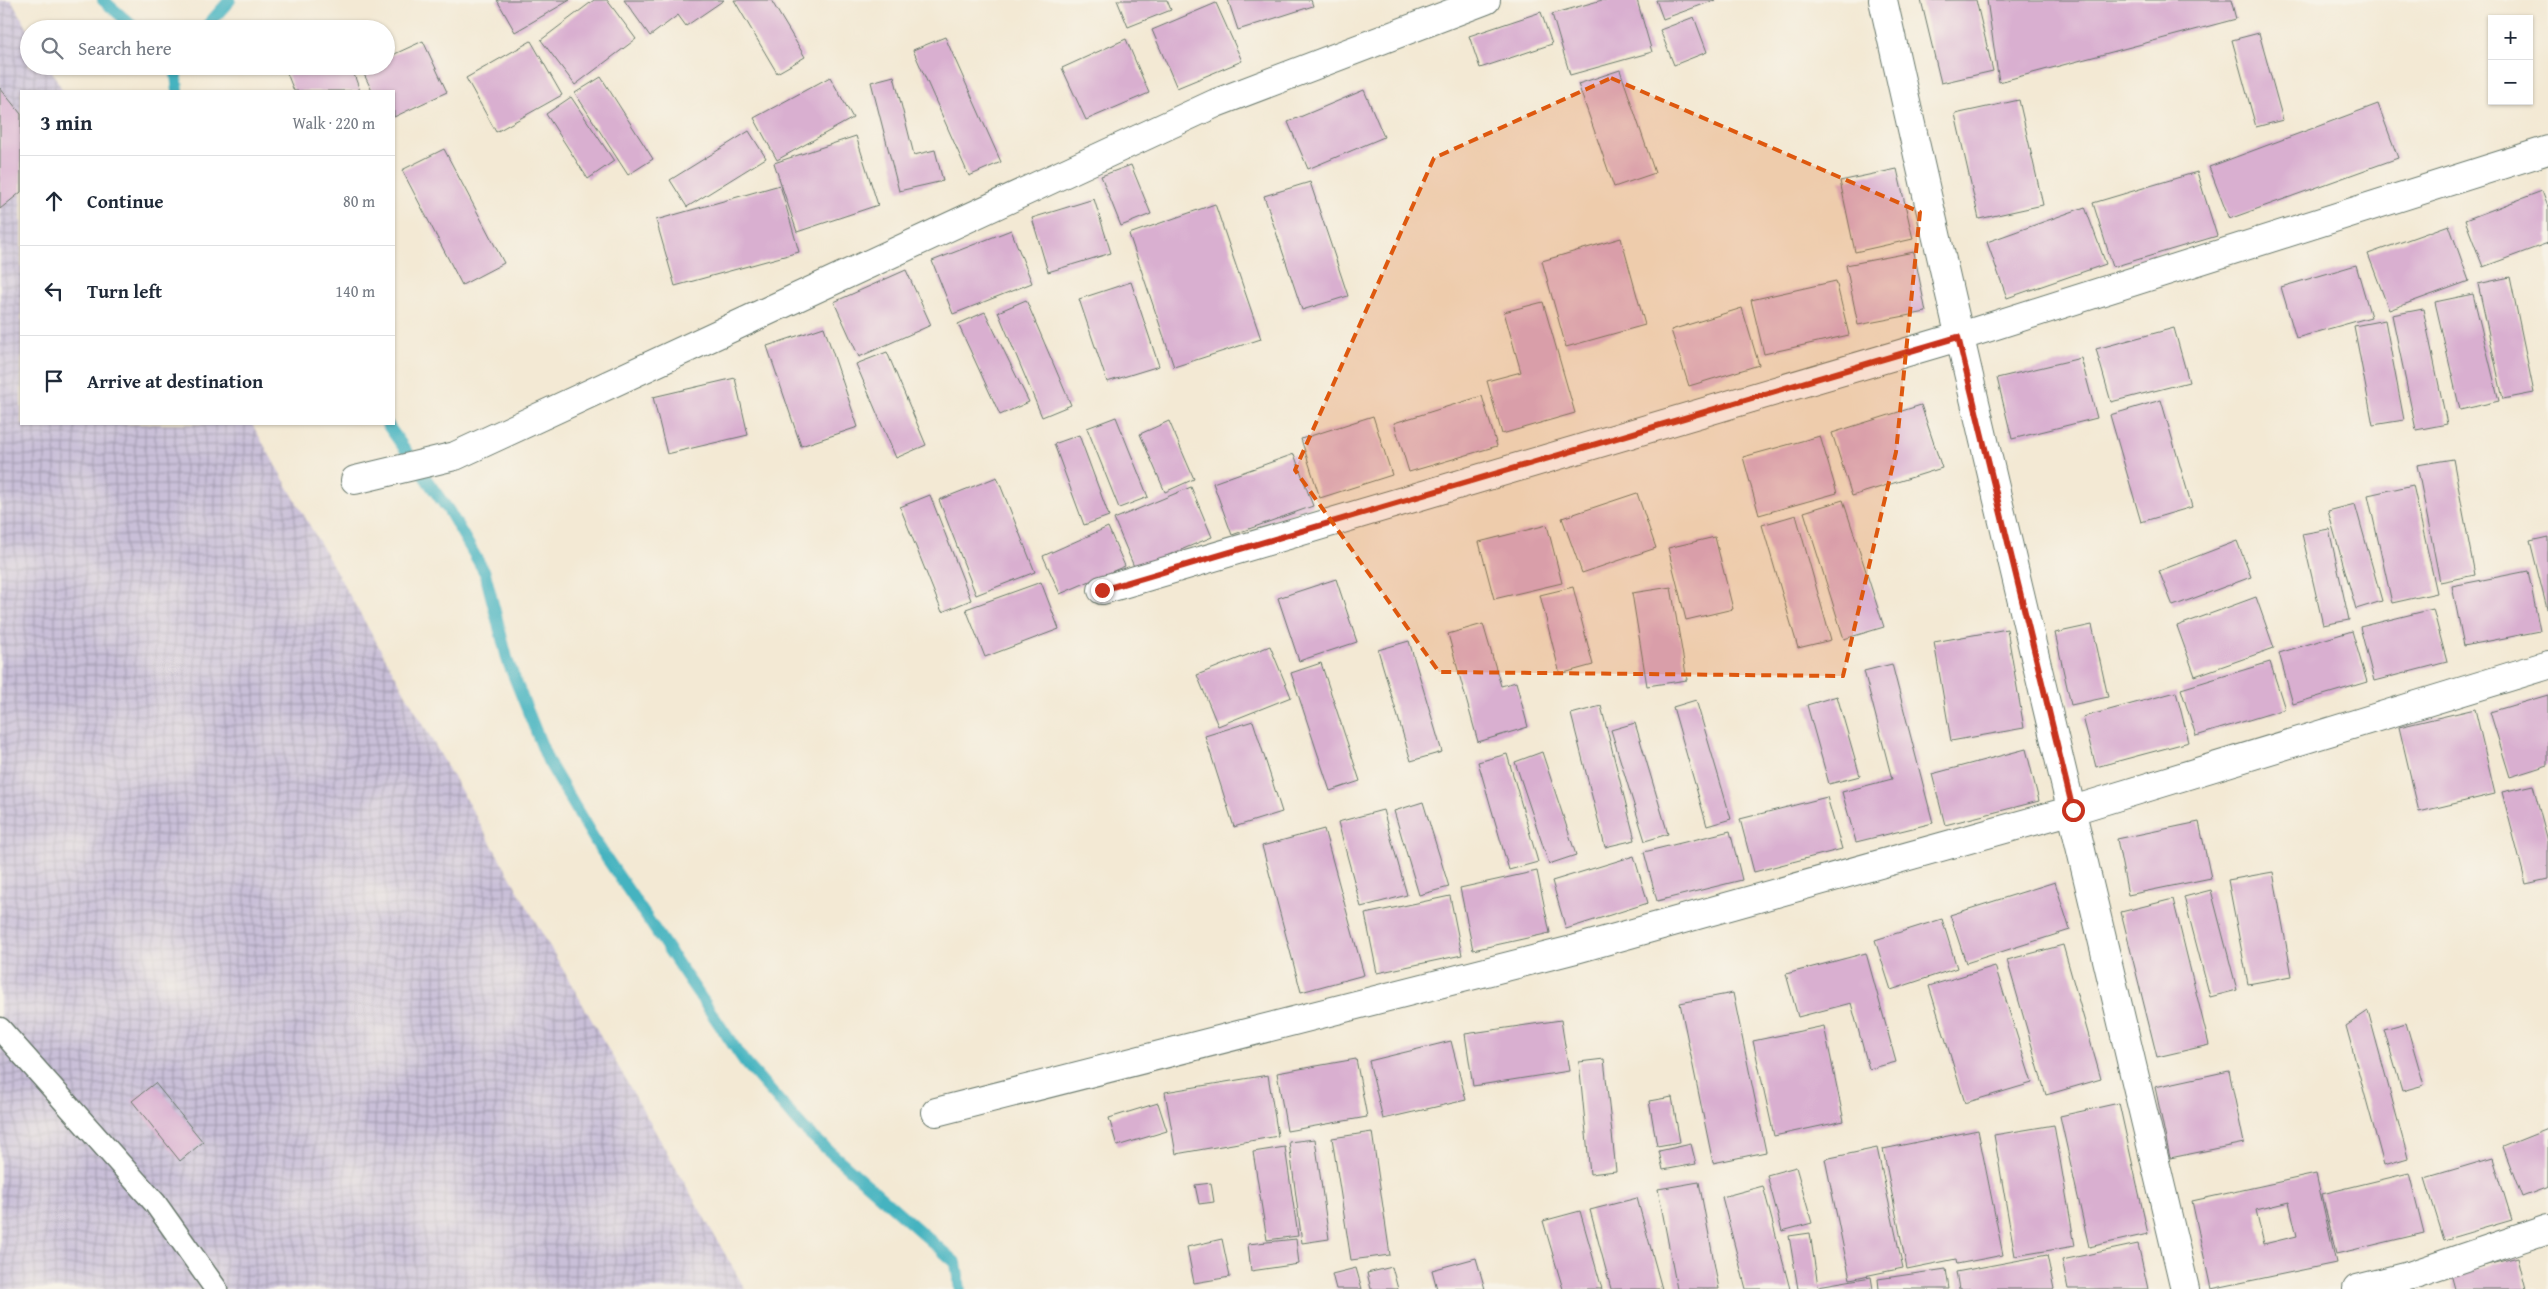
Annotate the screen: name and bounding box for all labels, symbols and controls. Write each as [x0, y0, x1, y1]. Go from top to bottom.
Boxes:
map controls [2488, 15, 2533, 105]
button: + [2488, 15, 2533, 60]
search box [20, 20, 395, 75]
icon: search [38, 34, 66, 62]
text: Search here [78, 34, 172, 62]
button: − [2488, 60, 2533, 105]
text: 3 min [40, 107, 92, 138]
text: Walk · 220 m [292, 111, 375, 135]
icon: ahead [40, 187, 68, 215]
text: Continue [87, 187, 164, 215]
text: 80 m [343, 189, 375, 213]
icon: left [40, 277, 68, 305]
text: Turn left [87, 277, 162, 305]
text: 140 m [335, 279, 375, 303]
icon: arrive [40, 367, 68, 395]
text: Arrive at destination [87, 367, 263, 395]
route end [1091, 579, 1114, 602]
route start [2062, 799, 2085, 822]

